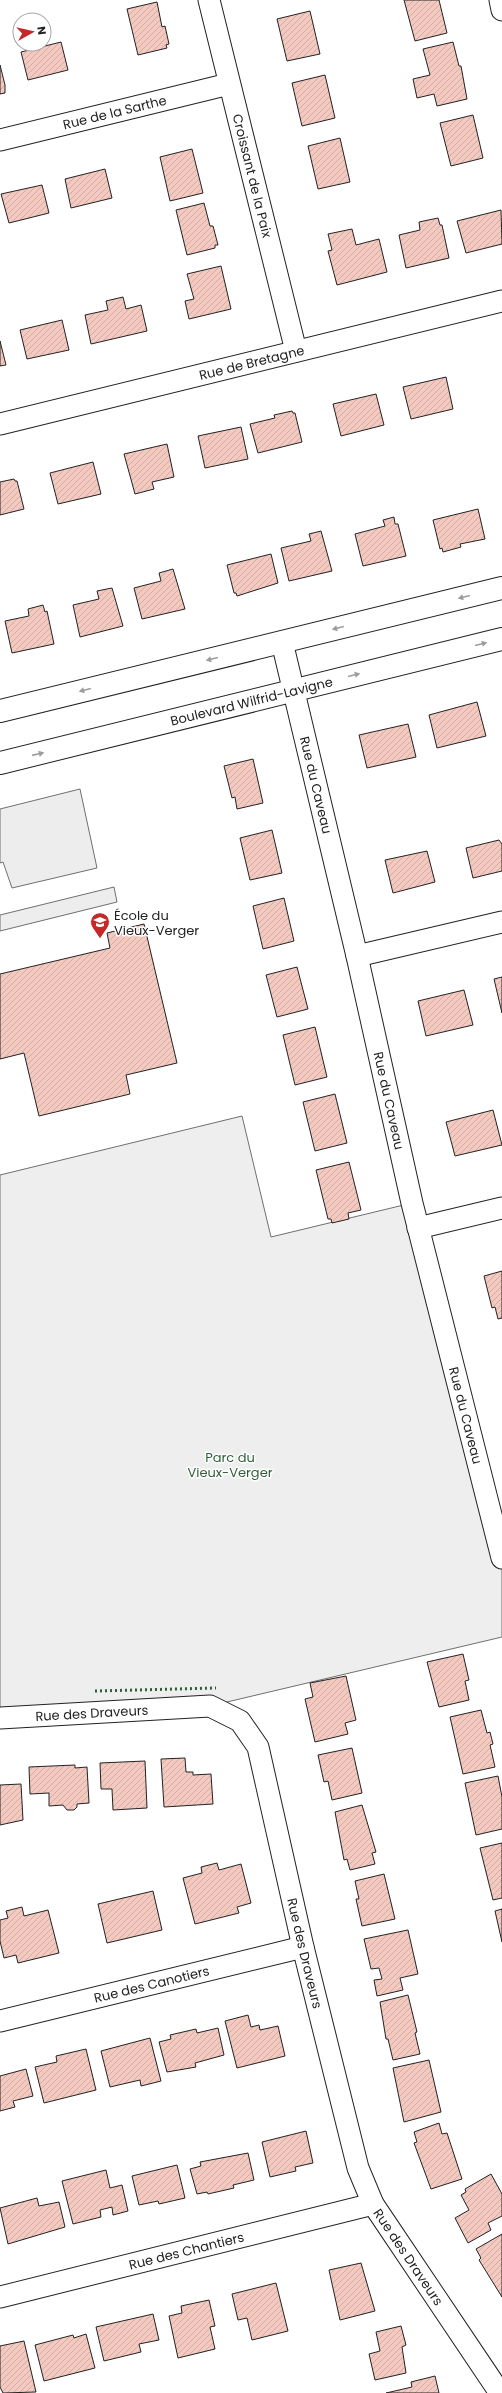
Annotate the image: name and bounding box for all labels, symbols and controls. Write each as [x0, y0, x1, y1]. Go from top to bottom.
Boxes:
north arrow [12, 12, 52, 52]
text: N [33, 25, 50, 36]
street label: Rue de la Sarthe [61, 90, 168, 134]
street label: Croissant de la Paix [228, 112, 277, 240]
street label: Rue de Bretagne [197, 340, 306, 384]
one-way arrow [458, 595, 470, 601]
one-way arrow [332, 626, 344, 632]
one-way arrow [474, 641, 487, 647]
one-way arrow [205, 656, 218, 662]
street label: Boulevard Wilfrid-Lavigne [168, 672, 335, 730]
one-way arrow [348, 672, 361, 678]
one-way arrow [79, 687, 91, 693]
street label: Rue du Caveau [295, 734, 337, 836]
one-way arrow [32, 750, 44, 756]
place label: École du Vieux-Verger [114, 906, 199, 940]
school or university icon: École du Vieux-Verger [89, 911, 111, 939]
street label: Rue du Caveau [369, 1050, 409, 1151]
street label: Rue du Caveau [444, 1365, 487, 1466]
park label: Parc du Vieux-Verger [187, 1448, 273, 1482]
street label: Rue des Draveurs [35, 1700, 149, 1725]
street label: Rue des Draveurs [283, 1896, 327, 2011]
street label: Rue des Canotiers [92, 1961, 211, 2007]
street label: Rue des Draveurs [369, 2205, 448, 2309]
street label: Rue des Chantiers [127, 2227, 246, 2274]

